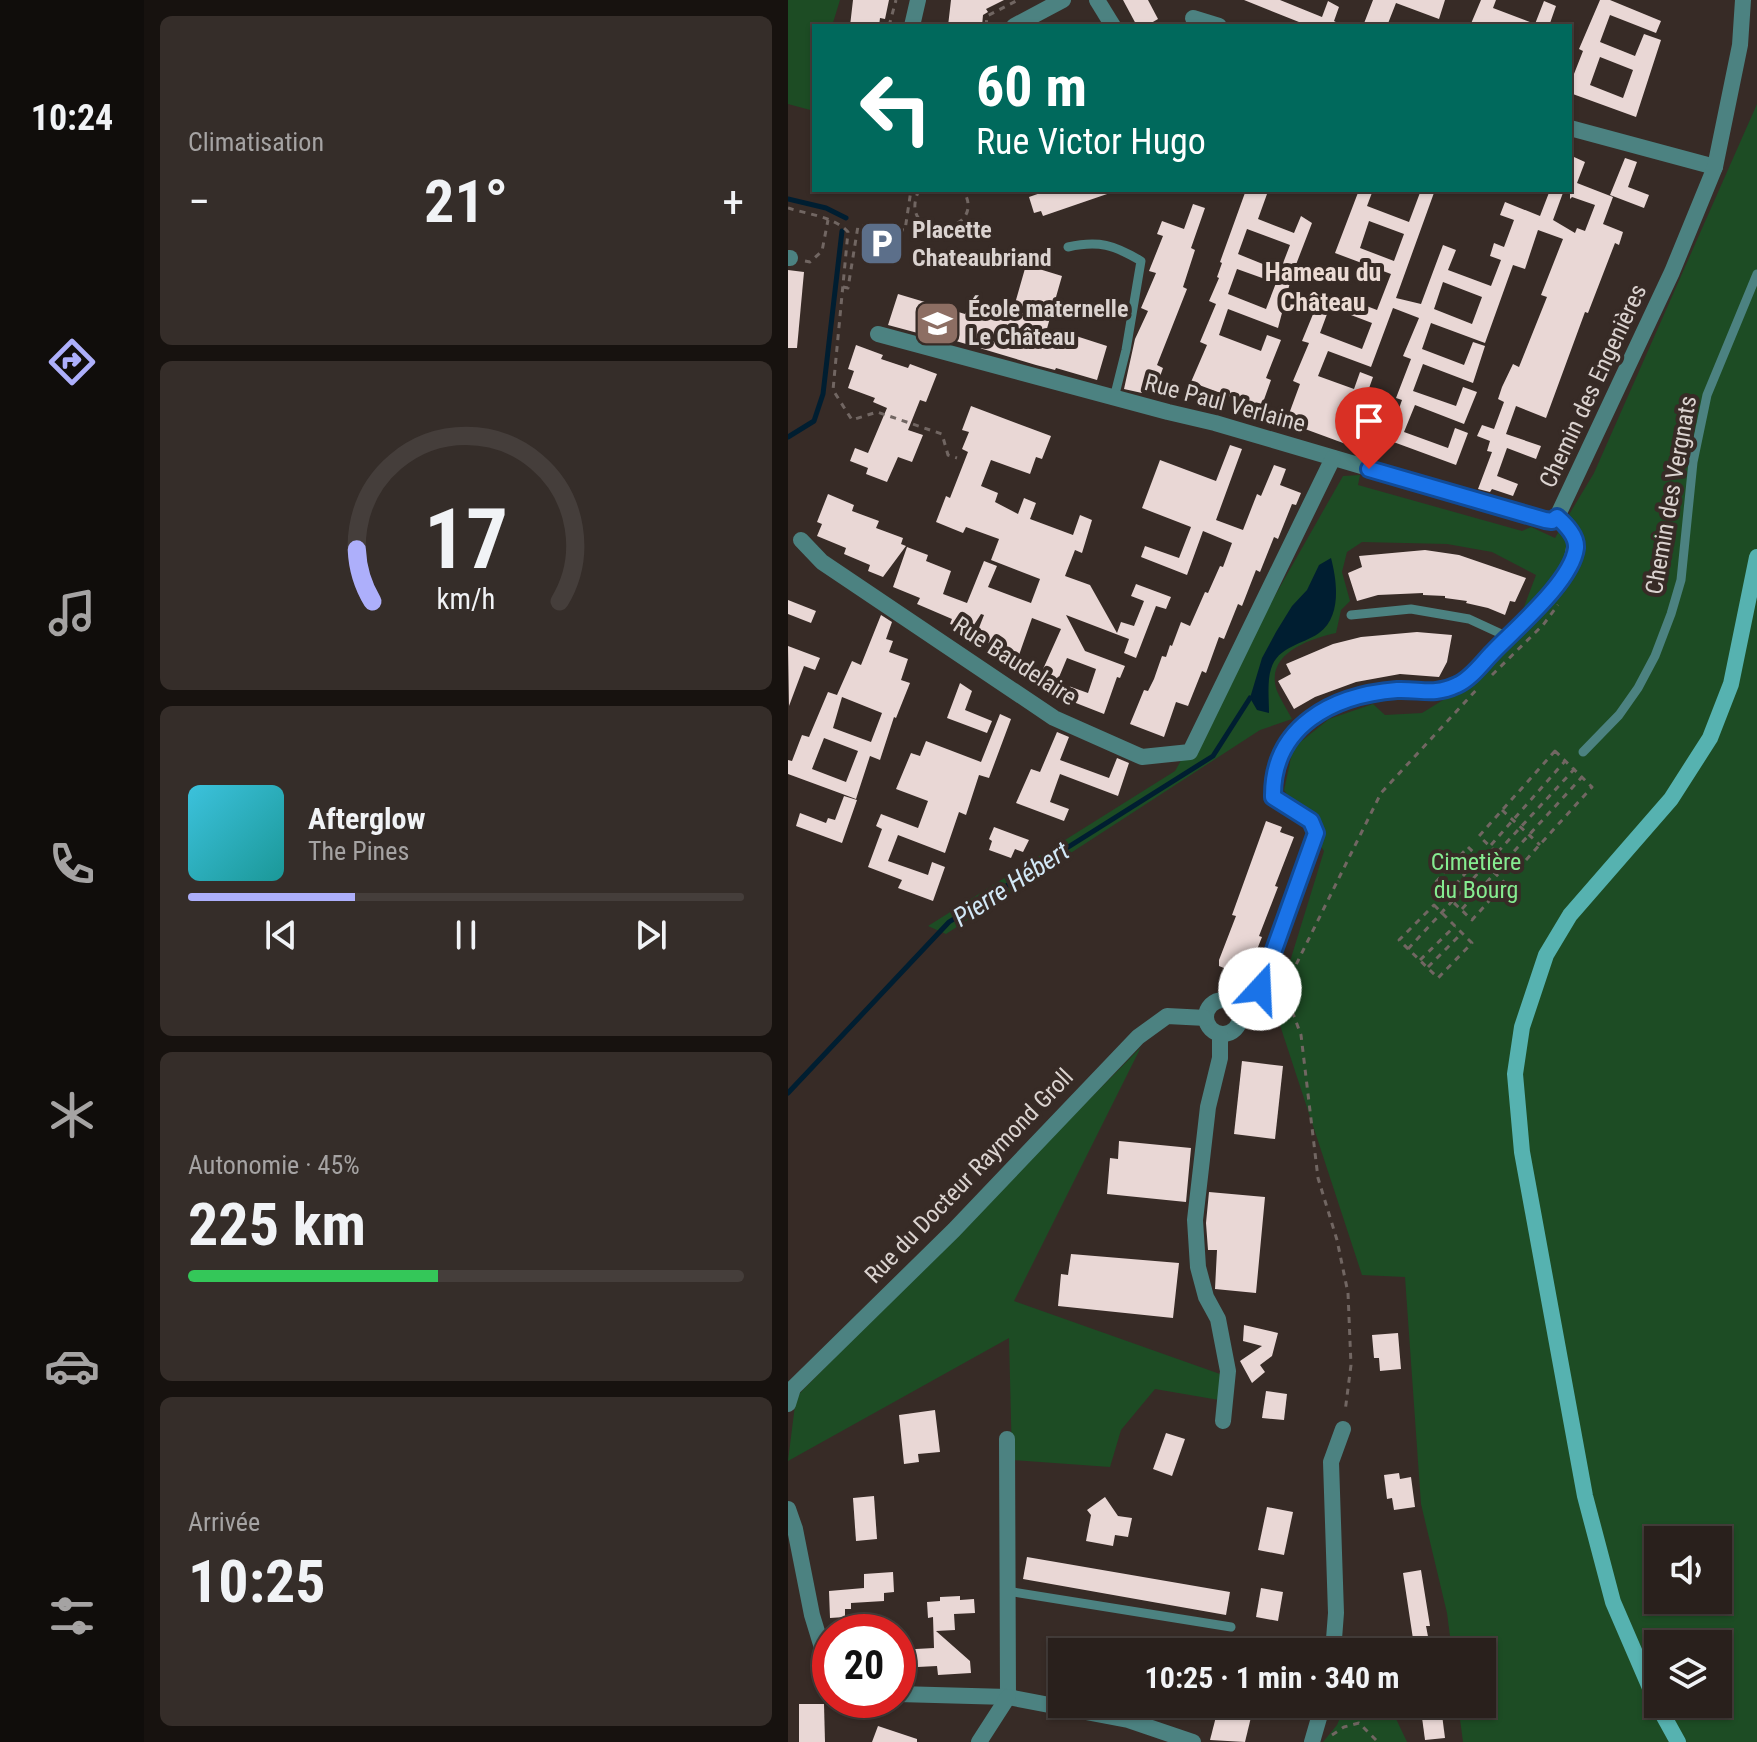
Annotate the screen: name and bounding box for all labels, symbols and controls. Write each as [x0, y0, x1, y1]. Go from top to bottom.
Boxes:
text: 60 m [976, 54, 1087, 120]
icon: left [844, 56, 948, 160]
text: 10:24 [31, 97, 113, 139]
text: Rue Victor Hugo [976, 121, 1206, 163]
text: Climatisation [188, 127, 324, 157]
text: 21° [424, 166, 508, 237]
text: − [188, 176, 210, 228]
text: + [722, 176, 744, 228]
place label: Placette Chateaubriand [912, 216, 1052, 272]
parking icon: Placette Chateaubriand [857, 220, 905, 268]
district label: Hameau du Château [1265, 257, 1381, 317]
street label: Chemin des Engenières [1534, 280, 1652, 492]
place label: École maternelle Le Château [968, 295, 1128, 351]
school or university icon: École maternelle Le Château [913, 299, 961, 347]
icon: directions [44, 334, 100, 390]
street label: Rue Paul Verlaine [1142, 368, 1308, 438]
pin [1335, 387, 1403, 469]
street label: Chemin des Vergnats [1640, 394, 1702, 596]
icon: arrive [1347, 399, 1391, 443]
text: 17 [424, 490, 508, 587]
text: km/h [437, 582, 495, 616]
icon: music [44, 585, 100, 641]
street label: Rue Baudelaire [948, 611, 1082, 711]
text: Afterglow [308, 801, 426, 836]
water label: Pierre Hébert [947, 835, 1075, 933]
icon: phone [44, 836, 100, 892]
text: The Pines [308, 836, 409, 866]
park label: Cimetière du Bourg [1431, 848, 1521, 904]
icon: previous [259, 913, 303, 957]
icon: pause [444, 913, 488, 957]
icon: next [629, 913, 673, 957]
position arrow [1218, 947, 1302, 1031]
street label: Rue du Docteur Raymond Groll [859, 1063, 1079, 1289]
icon: climate [44, 1087, 100, 1143]
text: Autonomie · 45% [188, 1150, 360, 1180]
text: 225 km [188, 1189, 366, 1260]
icon: car [44, 1338, 100, 1394]
text: Arrivée [188, 1507, 260, 1537]
map controls [1644, 1526, 1732, 1718]
button: sound [1644, 1526, 1732, 1614]
text: 10:25 [188, 1546, 326, 1617]
icon: filters [44, 1588, 100, 1644]
speed limit sign: 20 [812, 1614, 916, 1718]
button: layers [1644, 1630, 1732, 1718]
text: 10:25 · 1 min · 340 m [1145, 1660, 1399, 1695]

